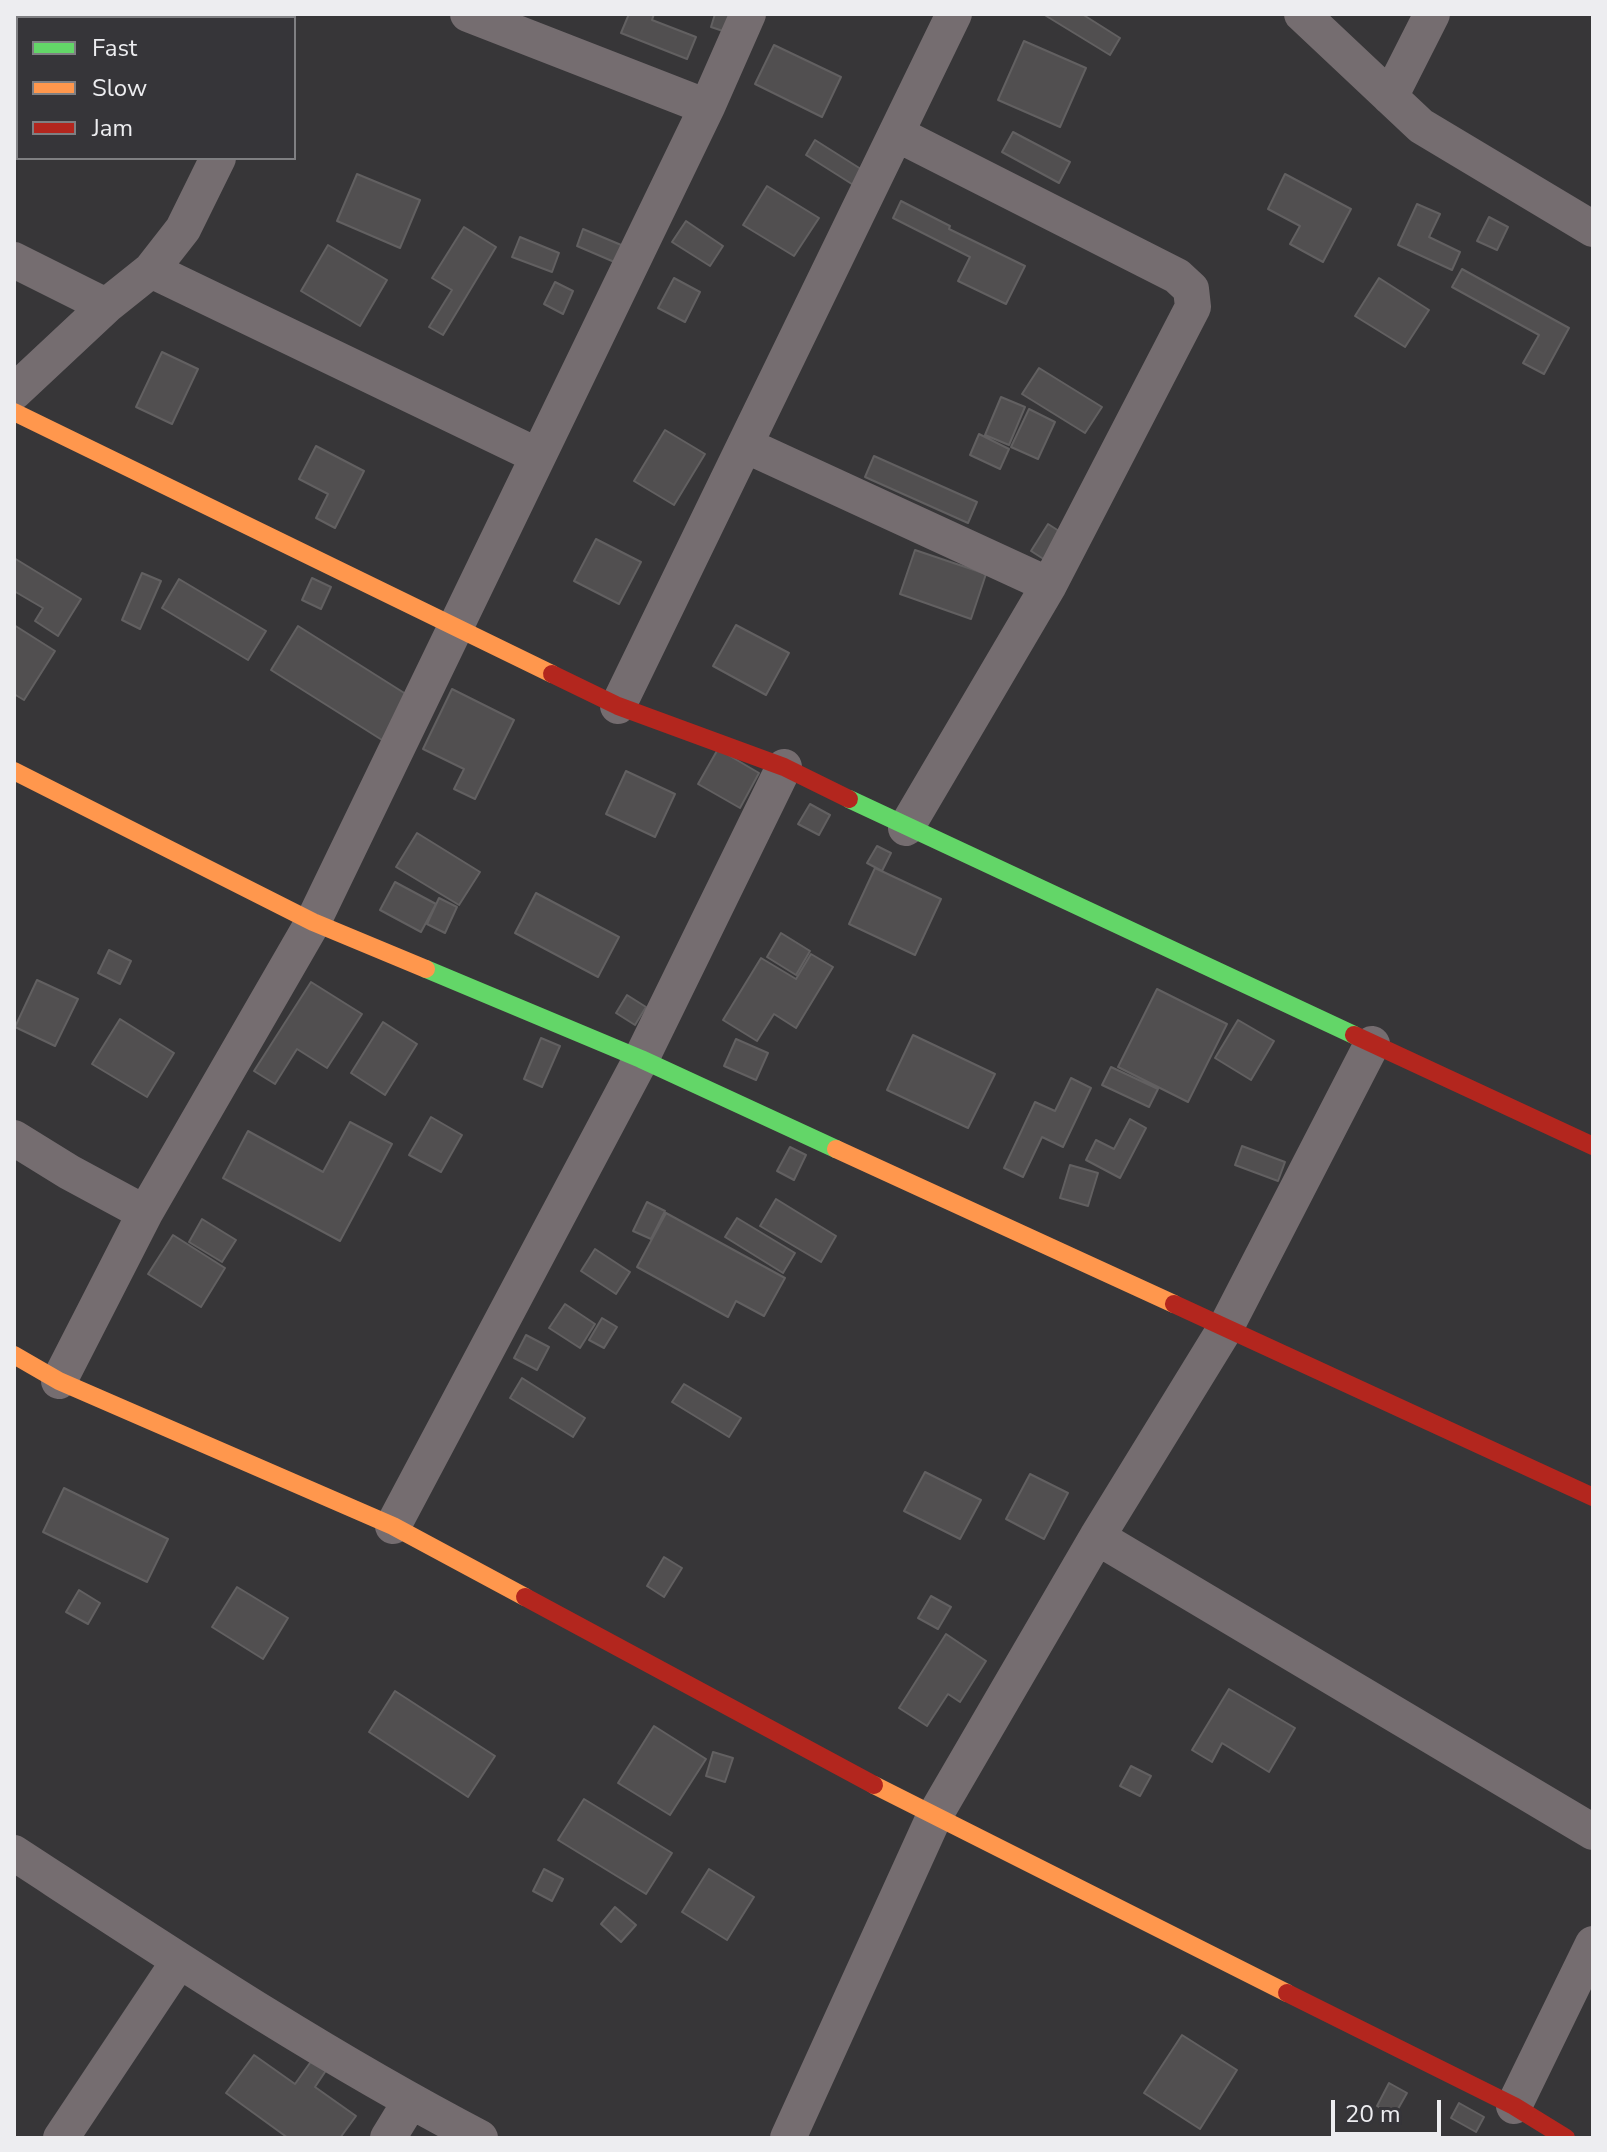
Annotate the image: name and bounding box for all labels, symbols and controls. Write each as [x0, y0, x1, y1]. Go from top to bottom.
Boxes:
legend [16, 16, 296, 160]
text: Fast [92, 32, 137, 64]
text: Slow [92, 72, 147, 104]
text: Jam [92, 112, 133, 144]
scale bar [1335, 2084, 1445, 2134]
text: 20 m [1345, 2098, 1401, 2130]

